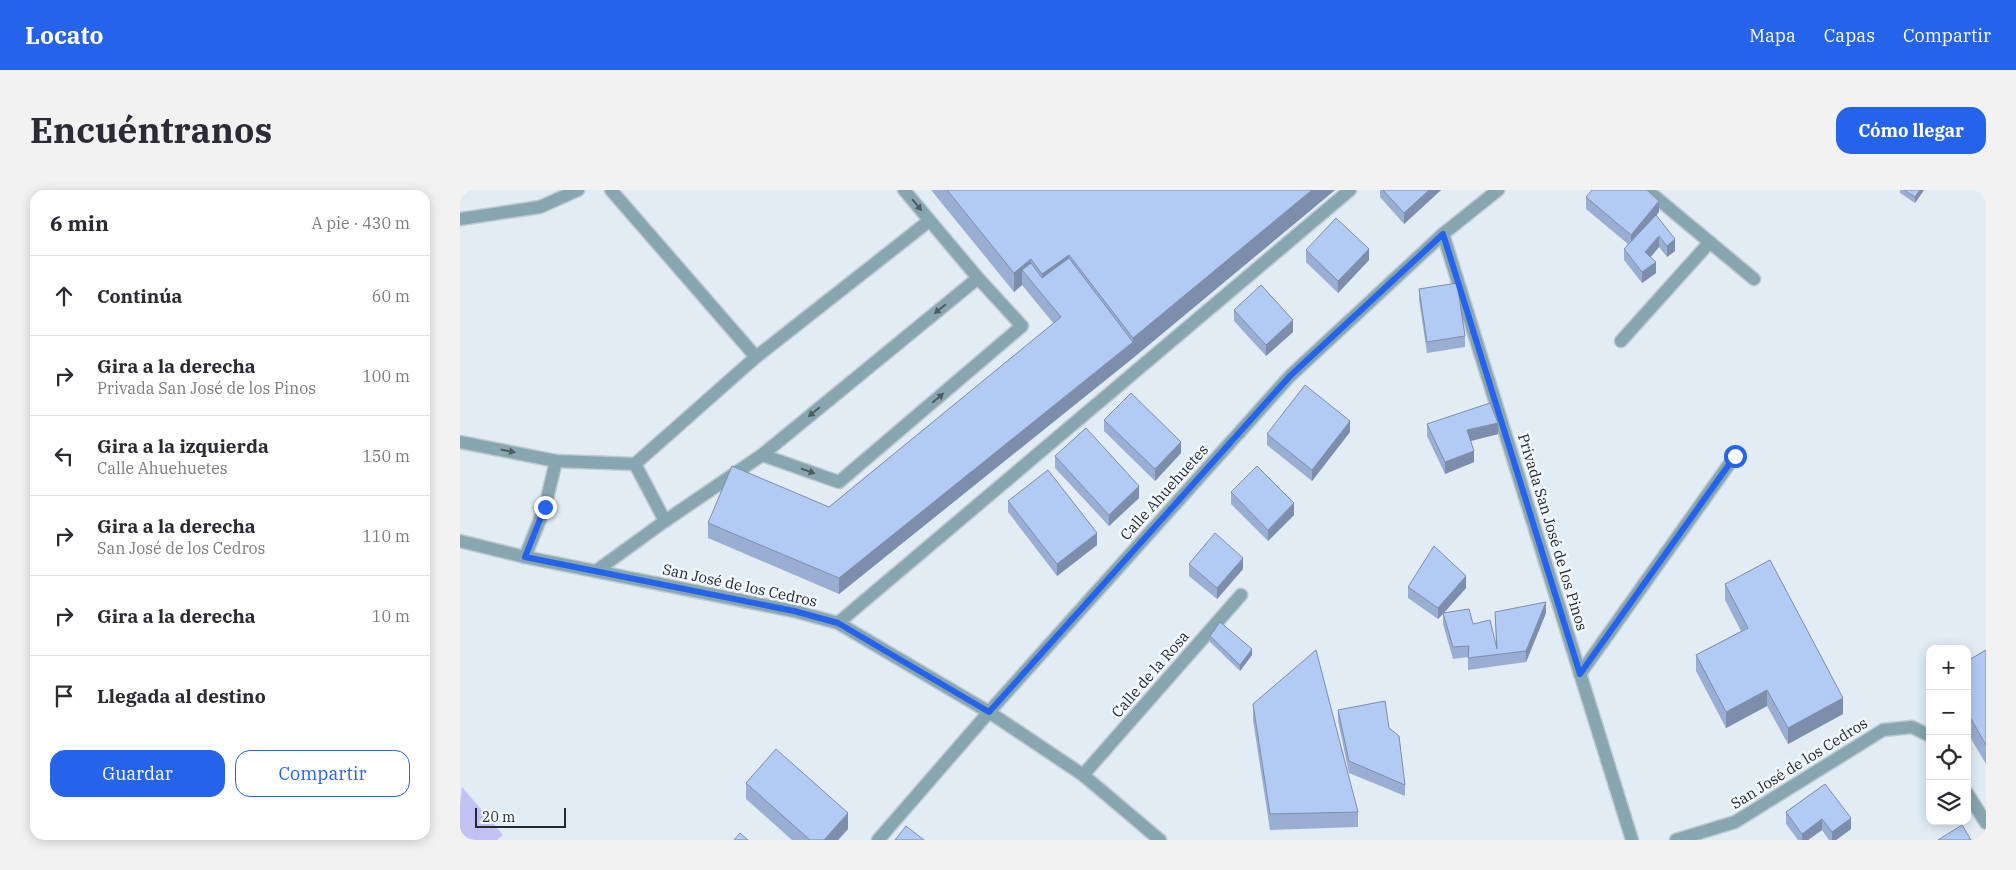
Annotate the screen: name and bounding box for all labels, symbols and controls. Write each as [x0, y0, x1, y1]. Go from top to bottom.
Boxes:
text: Locato [25, 19, 103, 51]
text: Mapa [1749, 24, 1796, 47]
text: Capas [1824, 24, 1875, 47]
text: Compartir [1903, 24, 1991, 47]
text: Encuéntranos [30, 107, 272, 153]
button: Cómo llegar [1836, 107, 1986, 154]
one-way arrow [911, 199, 922, 212]
text: 6 min [50, 209, 109, 237]
text: A pie · 430 m [312, 213, 410, 233]
icon: ahead [50, 282, 78, 310]
text: Continúa [97, 284, 182, 308]
text: 60 m [372, 286, 410, 306]
one-way arrow [934, 303, 947, 314]
text: Gira a la derecha [97, 354, 256, 378]
icon: right [50, 362, 78, 390]
text: 100 m [362, 366, 410, 386]
text: Privada San José de los Pinos [97, 378, 316, 398]
one-way arrow [931, 393, 944, 404]
one-way arrow [808, 406, 821, 417]
street label: Privada San José de los Pinos [1514, 431, 1592, 633]
text: Gira a la izquierda [97, 434, 269, 458]
street label: Calle Ahuehuetes [1116, 440, 1212, 544]
icon: left [50, 442, 78, 470]
route start [1724, 445, 1747, 468]
text: 150 m [362, 446, 410, 466]
one-way arrow [500, 448, 516, 456]
text: Calle Ahuehuetes [97, 458, 228, 478]
one-way arrow [800, 468, 815, 475]
route end [534, 496, 557, 519]
text: Gira a la derecha [97, 514, 256, 538]
icon: right [50, 522, 78, 550]
text: 110 m [362, 526, 410, 546]
text: San José de los Cedros [97, 538, 265, 558]
street label: San José de los Cedros [661, 559, 819, 611]
icon: right [50, 602, 78, 630]
text: Gira a la derecha [97, 604, 256, 628]
text: 10 m [372, 606, 410, 626]
street label: Calle de la Rosa [1107, 627, 1193, 721]
map controls [1926, 645, 1971, 825]
button: + [1926, 645, 1971, 690]
icon: arrive [50, 682, 78, 710]
text: Llegada al destino [97, 684, 266, 708]
button: − [1926, 690, 1971, 735]
street label: San José de los Cedros [1727, 713, 1871, 813]
button: locate [1926, 735, 1971, 780]
button: Guardar [50, 750, 225, 797]
button: Compartir [235, 750, 410, 797]
button: layers [1926, 780, 1971, 825]
scale bar [475, 805, 566, 828]
text: 20 m [482, 808, 515, 826]

